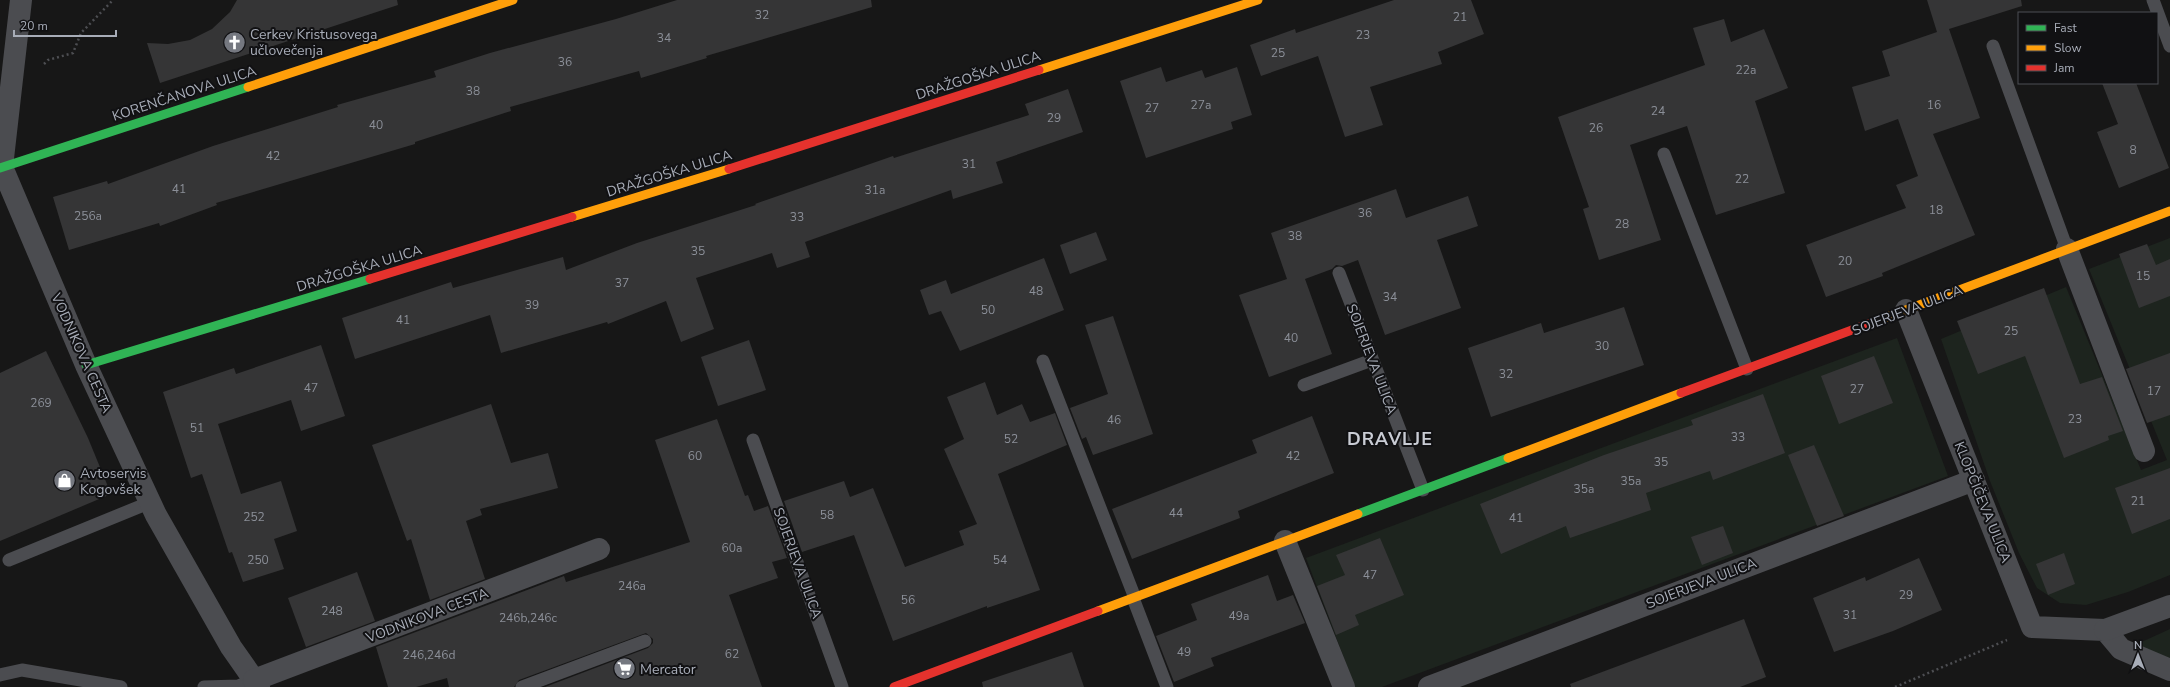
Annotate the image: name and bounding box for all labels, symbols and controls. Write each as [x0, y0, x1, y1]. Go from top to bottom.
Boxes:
house number: 32 [755, 7, 769, 23]
house number: 21 [1453, 9, 1467, 25]
scale bar [14, 12, 116, 38]
legend [2018, 12, 2158, 84]
text: 20 m [20, 18, 48, 34]
text: Fast [2054, 20, 2077, 36]
place label: Cerkev Kristusovega učlovečenja [250, 25, 377, 60]
house number: 23 [1356, 27, 1370, 43]
church icon: Cerkev Kristusovega učlovečenja [221, 29, 247, 55]
house number: 34 [657, 30, 671, 46]
text: Slow [2054, 40, 2082, 56]
house number: 25 [1271, 45, 1285, 61]
street label: DRAŽGOŠKA ULICA [913, 46, 1043, 105]
house number: 36 [558, 54, 572, 70]
text: Jam [2053, 60, 2075, 76]
street label: KORENČANOVA ULICA [110, 61, 259, 126]
house number: 22a [1736, 62, 1756, 78]
house number: 38 [466, 83, 480, 99]
house number: 27a [1191, 97, 1211, 113]
house number: 16 [1927, 97, 1941, 113]
house number: 27 [1145, 100, 1159, 116]
house number: 24 [1651, 103, 1665, 119]
house number: 29 [1047, 110, 1061, 126]
house number: 40 [369, 117, 383, 133]
house number: 26 [1589, 120, 1603, 136]
house number: 8 [2129, 142, 2137, 158]
street label: DRAŽGOŠKA ULICA [604, 145, 734, 202]
house number: 42 [266, 148, 280, 164]
house number: 31 [962, 156, 976, 172]
house number: 22 [1735, 171, 1749, 187]
house number: 41 [172, 181, 186, 197]
house number: 31a [865, 182, 885, 198]
house number: 18 [1929, 202, 1943, 218]
house number: 36 [1358, 205, 1372, 221]
house number: 256a [74, 208, 102, 224]
house number: 33 [790, 209, 804, 225]
house number: 28 [1615, 216, 1629, 232]
house number: 38 [1288, 228, 1302, 244]
street label: DRAŽGOŠKA ULICA [294, 240, 424, 297]
house number: 35 [691, 243, 705, 259]
house number: 20 [1838, 253, 1852, 269]
house number: 15 [2136, 268, 2150, 284]
house number: 37 [615, 275, 629, 291]
street label: SOJERJEVA ULICA [1849, 281, 1965, 340]
house number: 48 [1029, 283, 1043, 299]
street label: VODNIKOVA CESTA [46, 289, 117, 416]
house number: 34 [1383, 289, 1397, 305]
house number: 39 [525, 297, 539, 313]
street label: SOJERJEVA ULICA [1342, 301, 1401, 417]
house number: 50 [981, 302, 995, 318]
house number: 41 [396, 312, 410, 328]
house number: 25 [2004, 323, 2018, 339]
house number: 40 [1284, 330, 1298, 346]
house number: 30 [1595, 338, 1609, 354]
house number: 32 [1499, 366, 1513, 382]
house number: 47 [304, 380, 318, 396]
house number: 27 [1850, 381, 1864, 397]
house number: 17 [2147, 383, 2161, 399]
house number: 269 [30, 395, 52, 411]
house number: 23 [2068, 411, 2082, 427]
house number: 46 [1107, 412, 1121, 428]
house number: 51 [190, 420, 204, 436]
district label: DRAVLJE [1347, 427, 1433, 451]
house number: 33 [1731, 429, 1745, 445]
house number: 52 [1004, 431, 1018, 447]
street label: KLOPČIČEVA ULICA [1950, 439, 2016, 566]
house number: 60 [688, 448, 702, 464]
house number: 42 [1286, 448, 1300, 464]
house number: 35 [1654, 454, 1668, 470]
place label: Avtoservis Kogovšek [80, 464, 147, 499]
shop icon: Avtoservis Kogovšek [51, 468, 77, 494]
house number: 35a [1621, 473, 1641, 489]
house number: 35a [1574, 481, 1594, 497]
house number: 21 [2131, 493, 2145, 509]
street label: SOJERJEVA ULICA [769, 505, 826, 621]
house number: 44 [1169, 505, 1183, 521]
house number: 58 [820, 507, 834, 523]
house number: 252 [243, 509, 265, 525]
house number: 41 [1509, 510, 1523, 526]
house number: 60a [722, 540, 742, 556]
house number: 250 [247, 552, 269, 568]
house number: 54 [993, 552, 1007, 568]
street label: SOJERJEVA ULICA [1643, 554, 1759, 613]
house number: 47 [1363, 567, 1377, 583]
house number: 246a [618, 578, 646, 594]
street label: VODNIKOVA CESTA [362, 583, 491, 648]
house number: 29 [1899, 587, 1913, 603]
house number: 56 [901, 592, 915, 608]
house number: 248 [321, 603, 343, 619]
house number: 31 [1843, 607, 1857, 623]
house number: 49a [1229, 608, 1249, 624]
house number: 246b,246c [499, 610, 558, 626]
north arrow [2118, 635, 2158, 675]
text: N [2134, 638, 2142, 653]
house number: 49 [1177, 644, 1191, 660]
house number: 62 [725, 646, 739, 662]
house number: 246,246d [403, 647, 455, 663]
supermarket icon: Mercator [611, 656, 637, 682]
place label: Mercator [640, 660, 696, 679]

